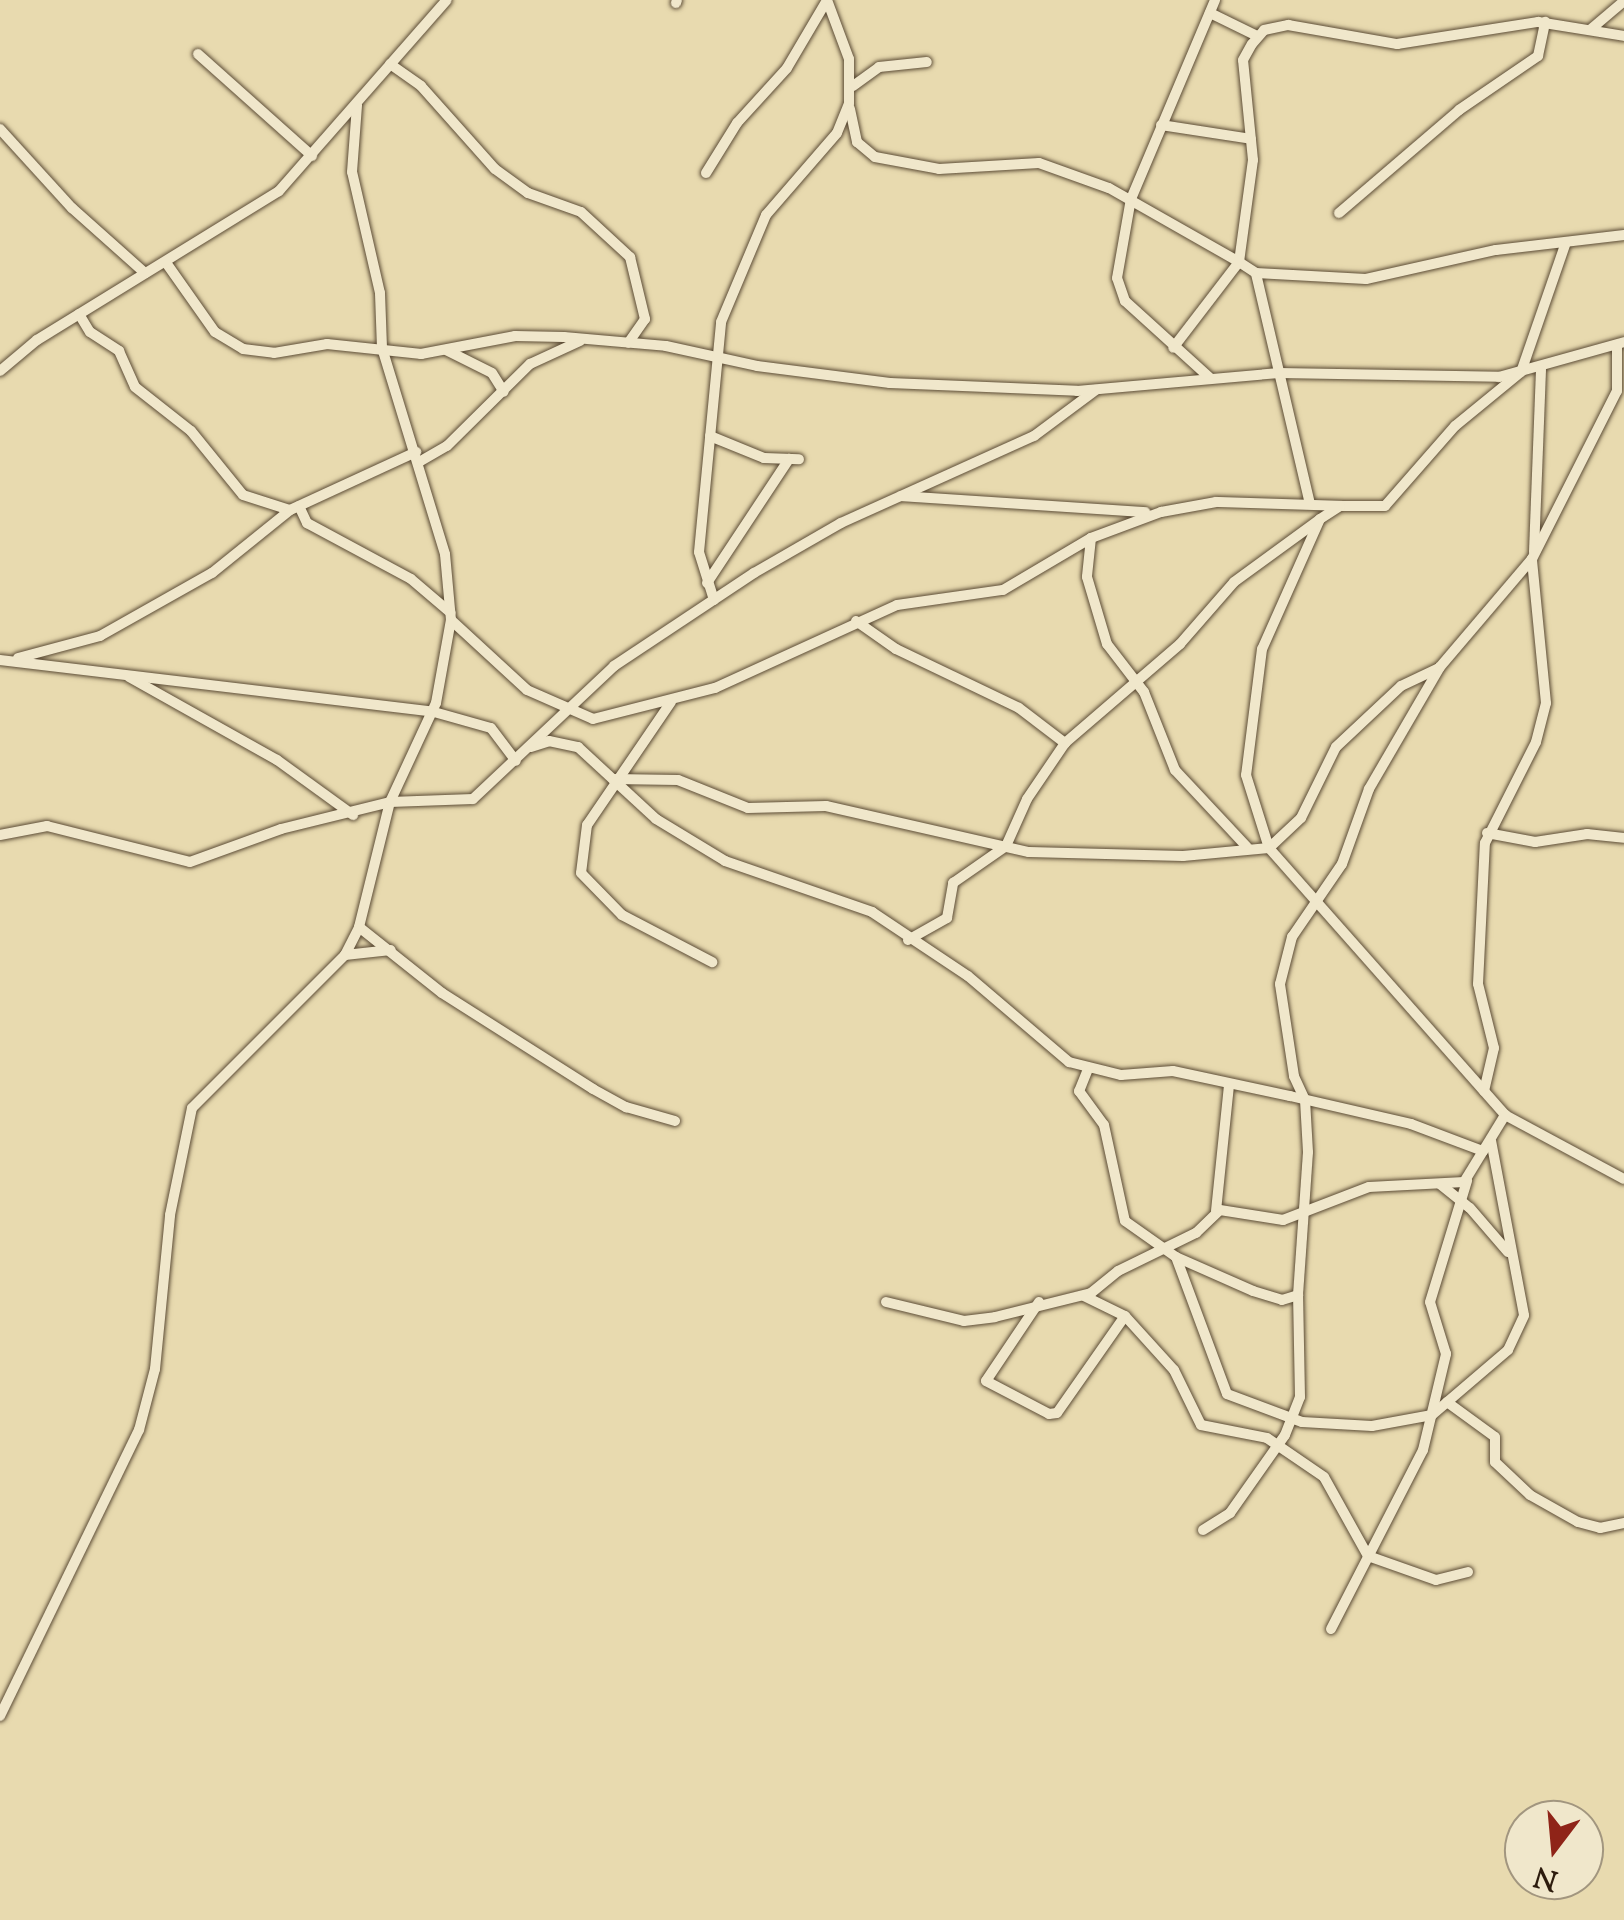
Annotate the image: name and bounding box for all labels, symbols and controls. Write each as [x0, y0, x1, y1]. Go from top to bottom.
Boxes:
north arrow [1504, 1800, 1604, 1900]
text: N [1530, 1855, 1563, 1899]

